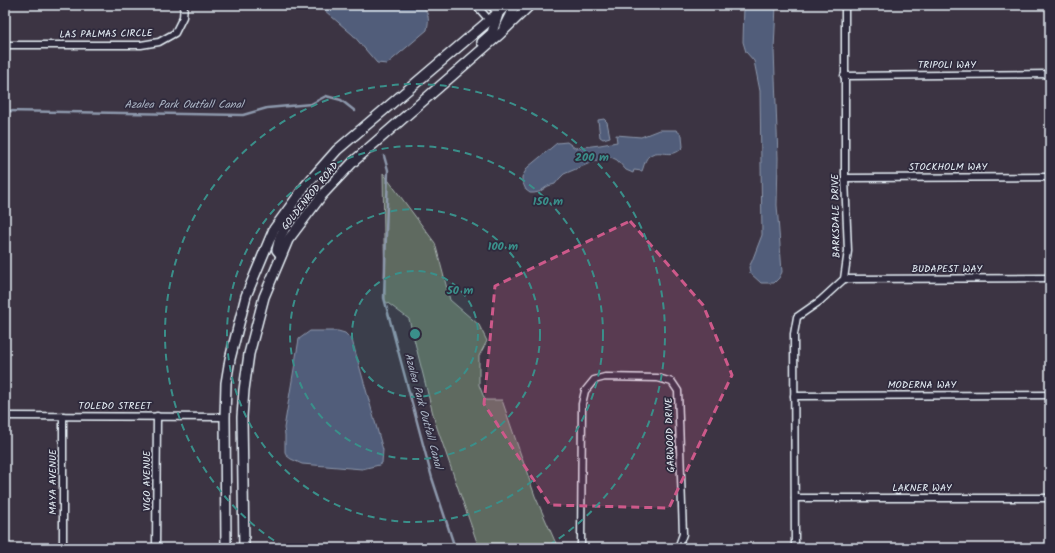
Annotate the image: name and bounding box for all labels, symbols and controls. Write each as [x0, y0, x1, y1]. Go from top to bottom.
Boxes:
street label: LAS PALMAS CIRCLE [59, 25, 154, 43]
street label: TRIPOLI WAY [918, 57, 977, 73]
water label: Azalea Park Outfall Canal [124, 96, 246, 114]
text: 200 m [575, 148, 609, 167]
street label: GOLDENROD ROAD [277, 158, 343, 234]
street label: STOCKHOLM WAY [909, 159, 989, 175]
street label: BARKSDALE DRIVE [827, 173, 845, 258]
text: 150 m [533, 192, 563, 211]
text: 100 m [488, 237, 518, 256]
street label: BUDAPEST WAY [912, 261, 983, 277]
text: 50 m [446, 281, 474, 300]
centre of rings [408, 327, 422, 341]
water label: Azalea Park Outfall Canal [399, 351, 448, 473]
street label: MODERNA WAY [888, 377, 958, 393]
street label: GARWOOD DRIVE [661, 396, 679, 473]
street label: TOLEDO STREET [79, 398, 153, 414]
street label: MAYA AVENUE [45, 448, 61, 515]
street label: VIGO AVENUE [139, 450, 155, 511]
street label: LAKNER WAY [892, 480, 953, 496]

